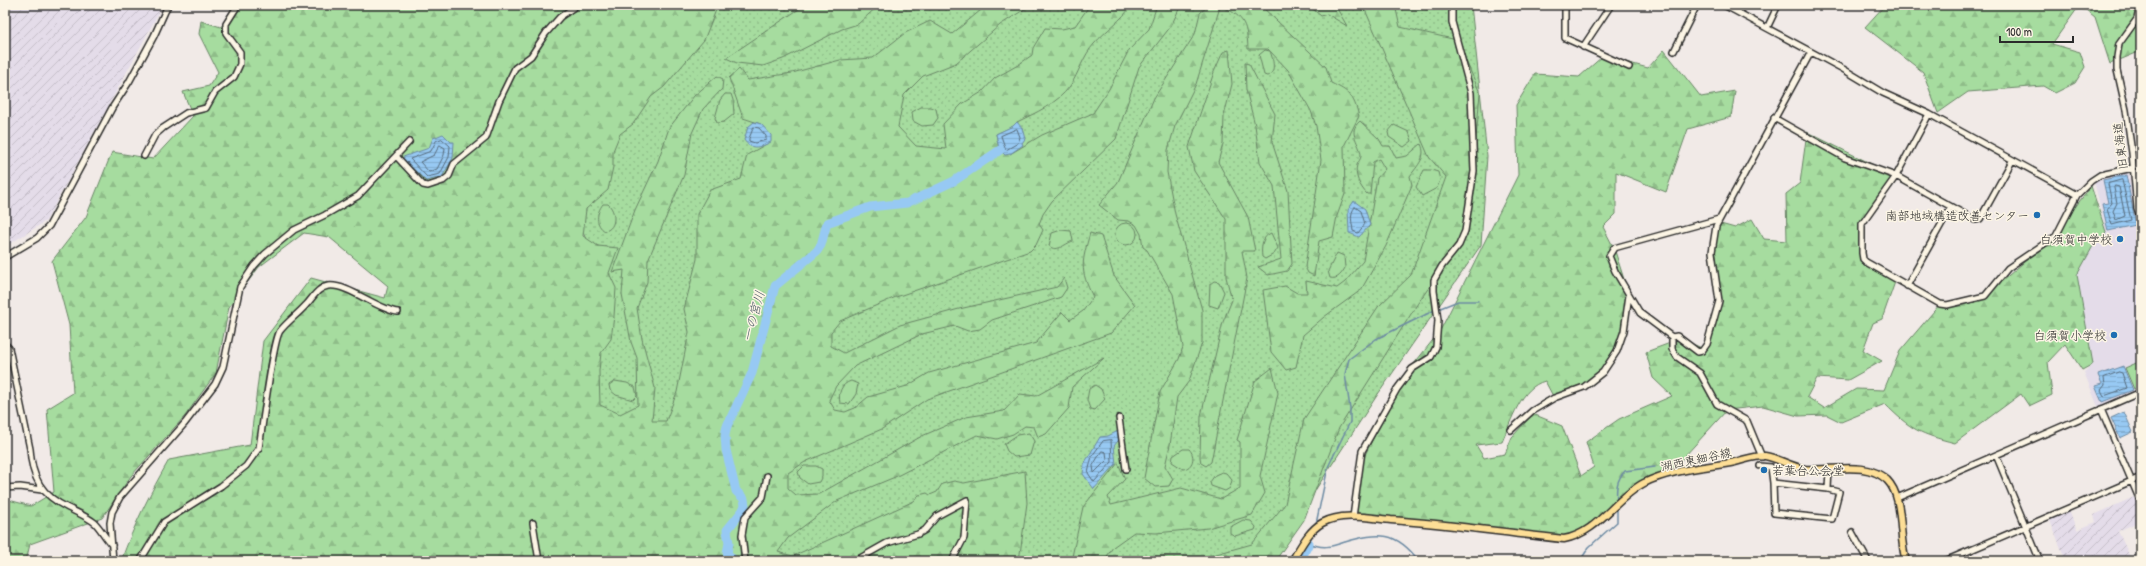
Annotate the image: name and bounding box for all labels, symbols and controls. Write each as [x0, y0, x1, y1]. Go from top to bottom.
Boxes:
scale bar [2000, 18, 2073, 44]
text: 100 m [2006, 23, 2032, 40]
street label: 旧東海道 [2109, 121, 2131, 171]
place label: 南部地域構造改善センター [1885, 207, 2029, 224]
marker: 南部地域構造改善センター [2032, 210, 2042, 220]
place label: 白須賀中学校 [2040, 231, 2112, 248]
marker: 白須賀中学校 [2115, 234, 2125, 244]
water label: 一の宮川 [738, 289, 768, 343]
place label: 白須賀小学校 [2034, 327, 2106, 344]
marker: 白須賀小学校 [2109, 330, 2119, 340]
street label: 湖西東細谷線 [1659, 443, 1733, 475]
place label: 若葉台公会堂 [1772, 462, 1844, 479]
marker: 若葉台公会堂 [1759, 465, 1769, 475]

